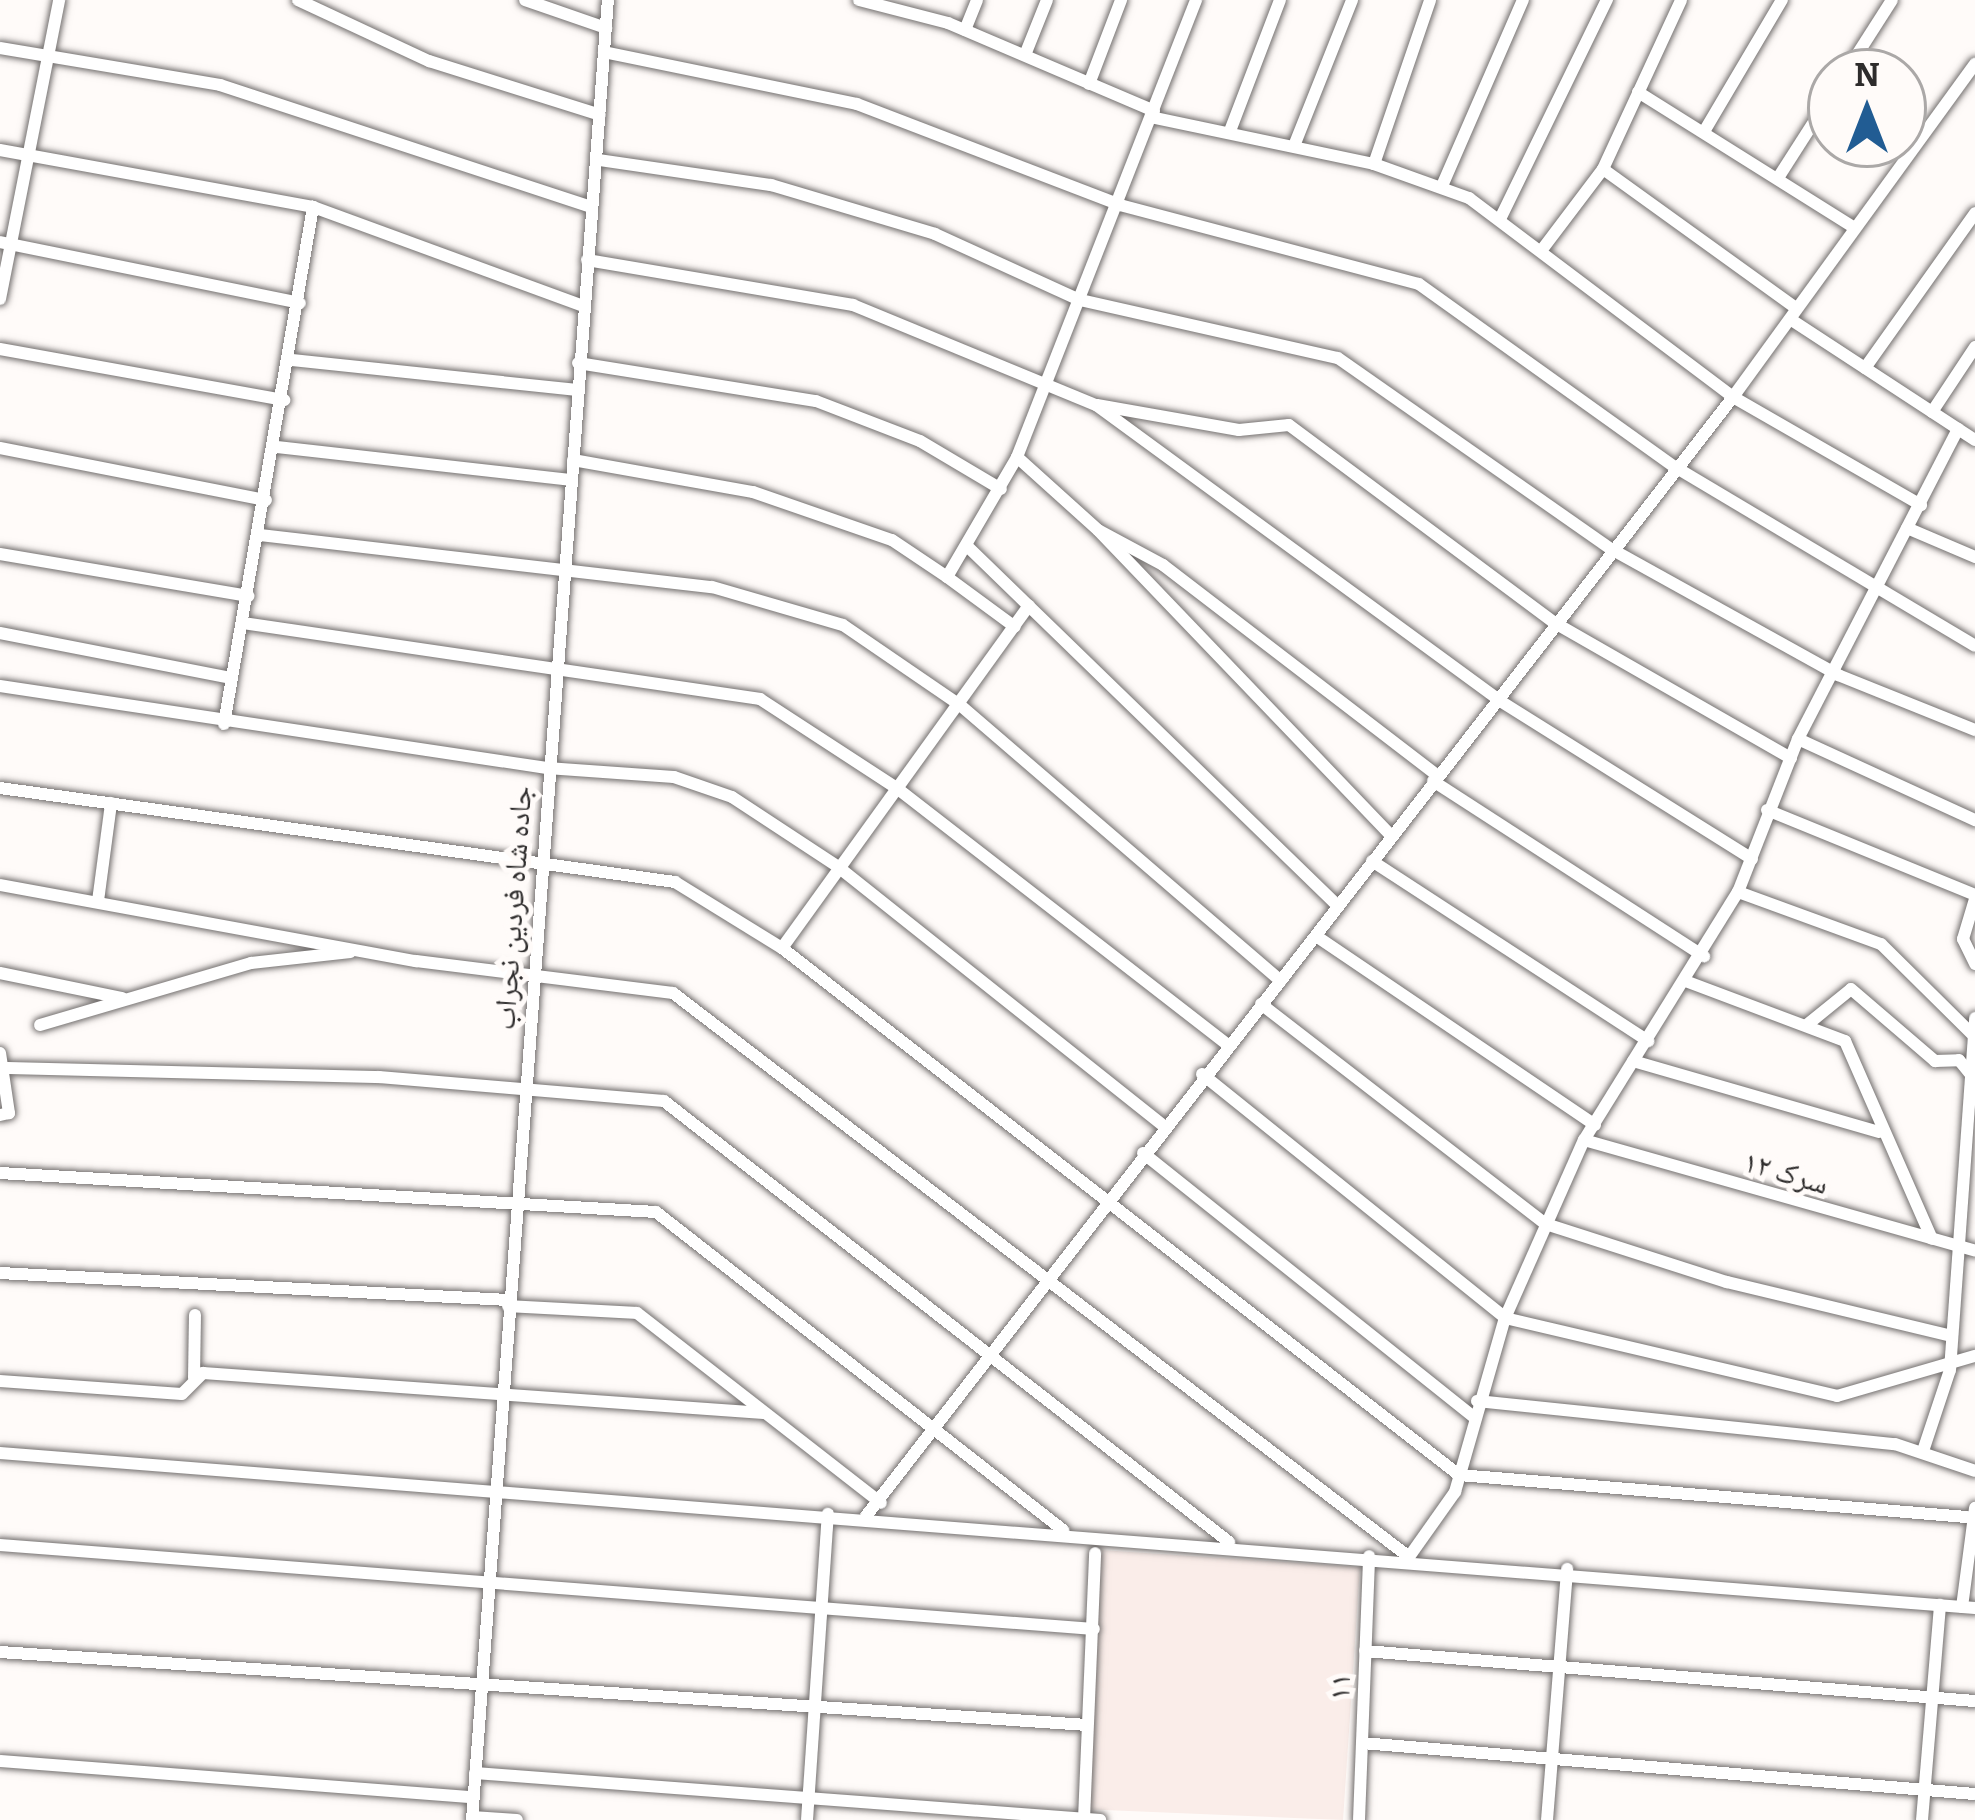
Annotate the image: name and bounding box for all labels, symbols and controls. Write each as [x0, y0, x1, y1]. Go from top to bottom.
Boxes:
north arrow [1807, 48, 1927, 168]
text: N [1854, 55, 1880, 95]
street label: جاده شاه فردین نجراب [487, 785, 539, 1031]
street label: سرک ۱۲ [1739, 1144, 1833, 1202]
street label: ۱۱ [1322, 1673, 1358, 1701]

